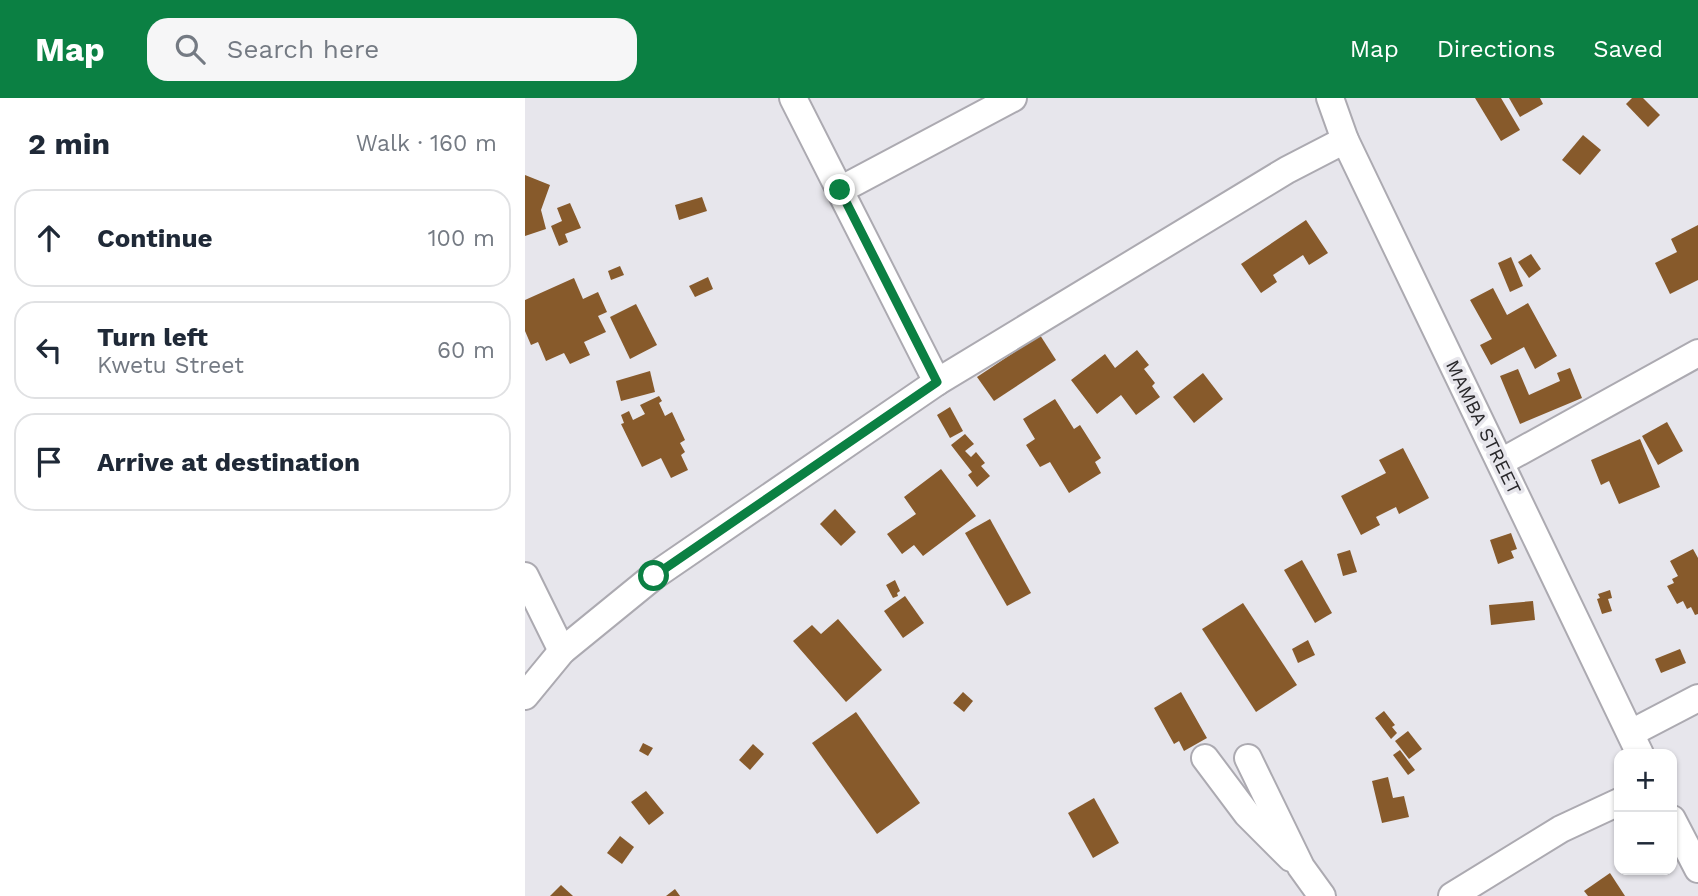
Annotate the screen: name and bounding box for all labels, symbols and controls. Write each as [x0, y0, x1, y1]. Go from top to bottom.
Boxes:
search box [147, 18, 637, 81]
text: Map [35, 30, 105, 69]
icon: search [171, 30, 209, 68]
text: Search here [227, 34, 379, 64]
text: Map [1350, 35, 1399, 63]
text: Directions [1437, 35, 1555, 63]
text: Saved [1593, 35, 1663, 63]
text: 2 min [28, 126, 110, 161]
text: Walk · 160 m [356, 130, 497, 157]
route end [824, 174, 855, 205]
icon: ahead [30, 219, 68, 257]
text: Continue [97, 223, 213, 253]
text: 100 m [428, 225, 495, 252]
text: Turn left [97, 322, 208, 352]
icon: left [30, 331, 68, 369]
text: 60 m [437, 337, 495, 364]
text: Kwetu Street [97, 352, 244, 379]
street label: MAMBA STREET [1441, 356, 1526, 498]
icon: arrive [30, 443, 68, 481]
text: Arrive at destination [97, 447, 360, 477]
route start [638, 560, 669, 591]
map controls [1614, 749, 1677, 875]
button: + [1614, 749, 1677, 812]
button: − [1614, 812, 1677, 875]

